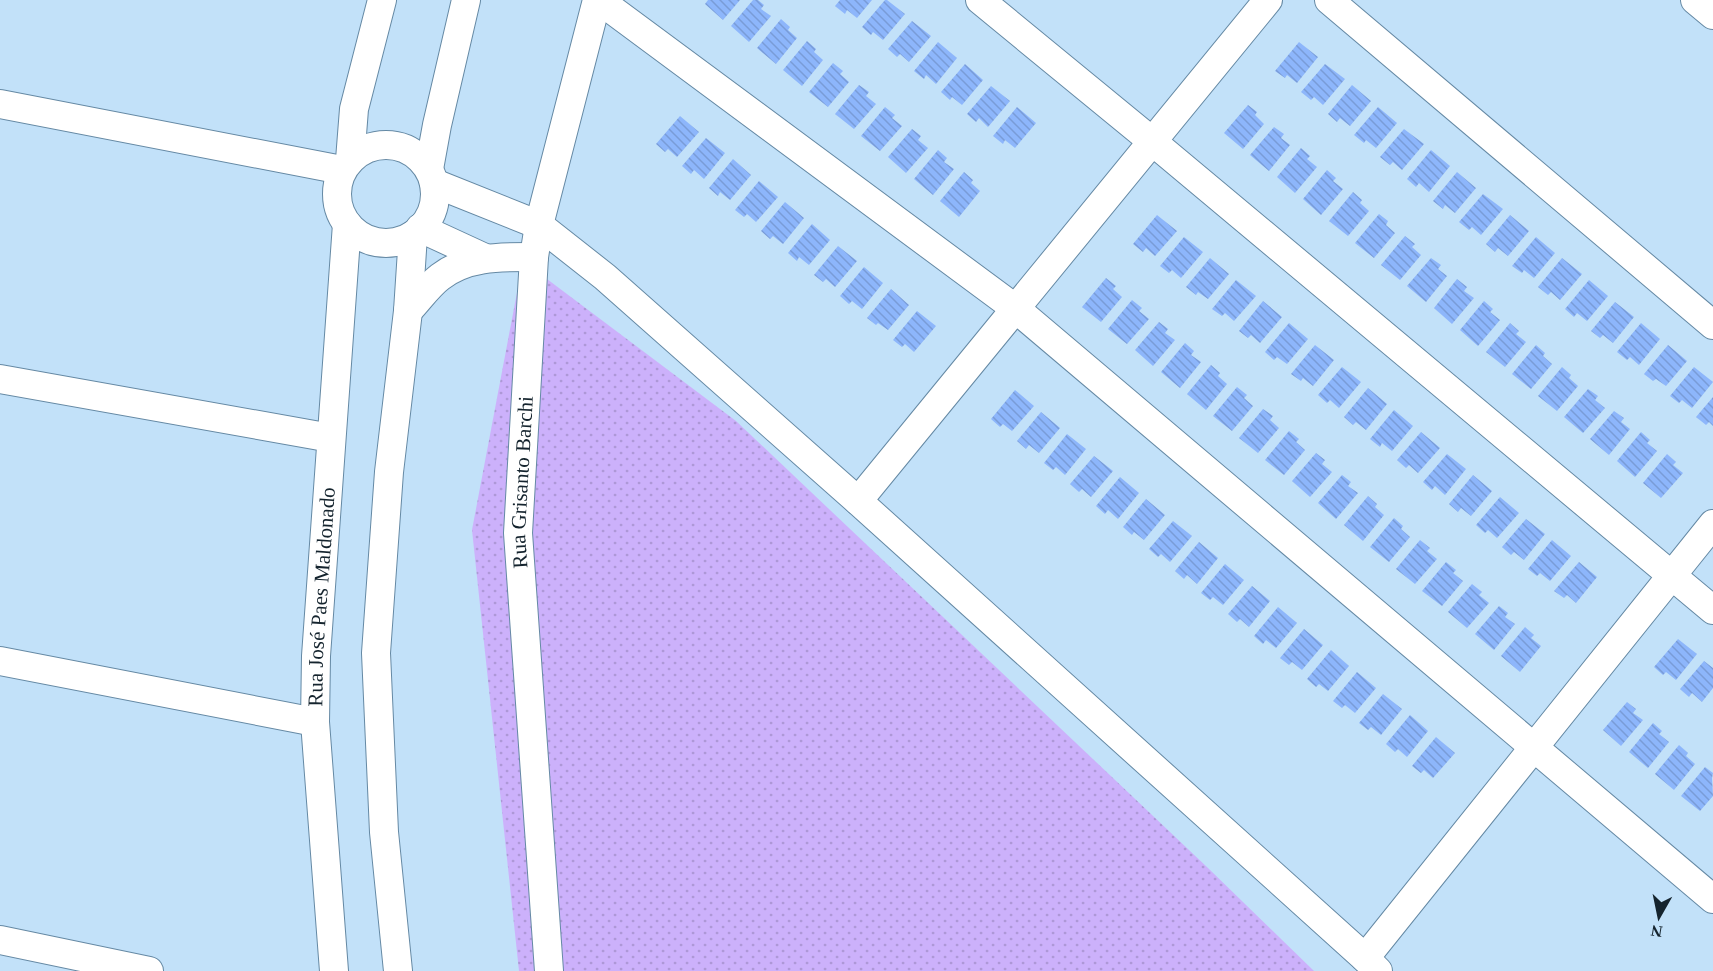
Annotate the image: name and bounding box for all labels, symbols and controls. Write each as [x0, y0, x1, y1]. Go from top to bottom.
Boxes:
street label: Rua Grisanto Barchi [506, 395, 538, 569]
street label: Rua José Paes Maldonado [303, 486, 340, 707]
north arrow [1629, 887, 1689, 947]
text: N [1649, 922, 1664, 941]

